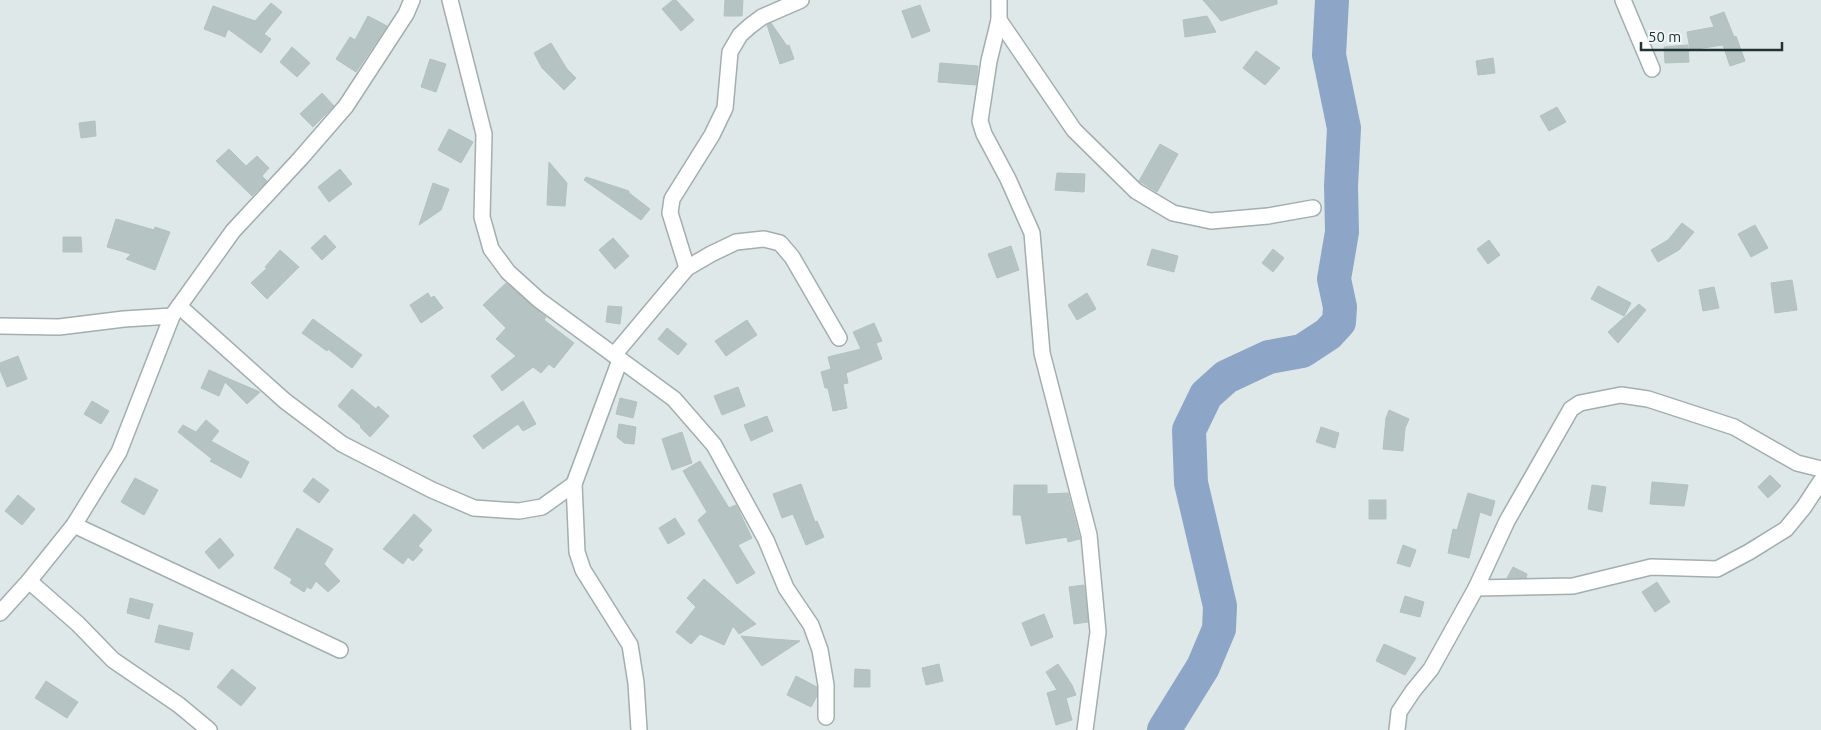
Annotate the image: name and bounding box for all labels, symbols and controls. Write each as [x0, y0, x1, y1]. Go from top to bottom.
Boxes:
scale bar [1641, 20, 1782, 52]
text: 50 m [1648, 28, 1681, 45]

